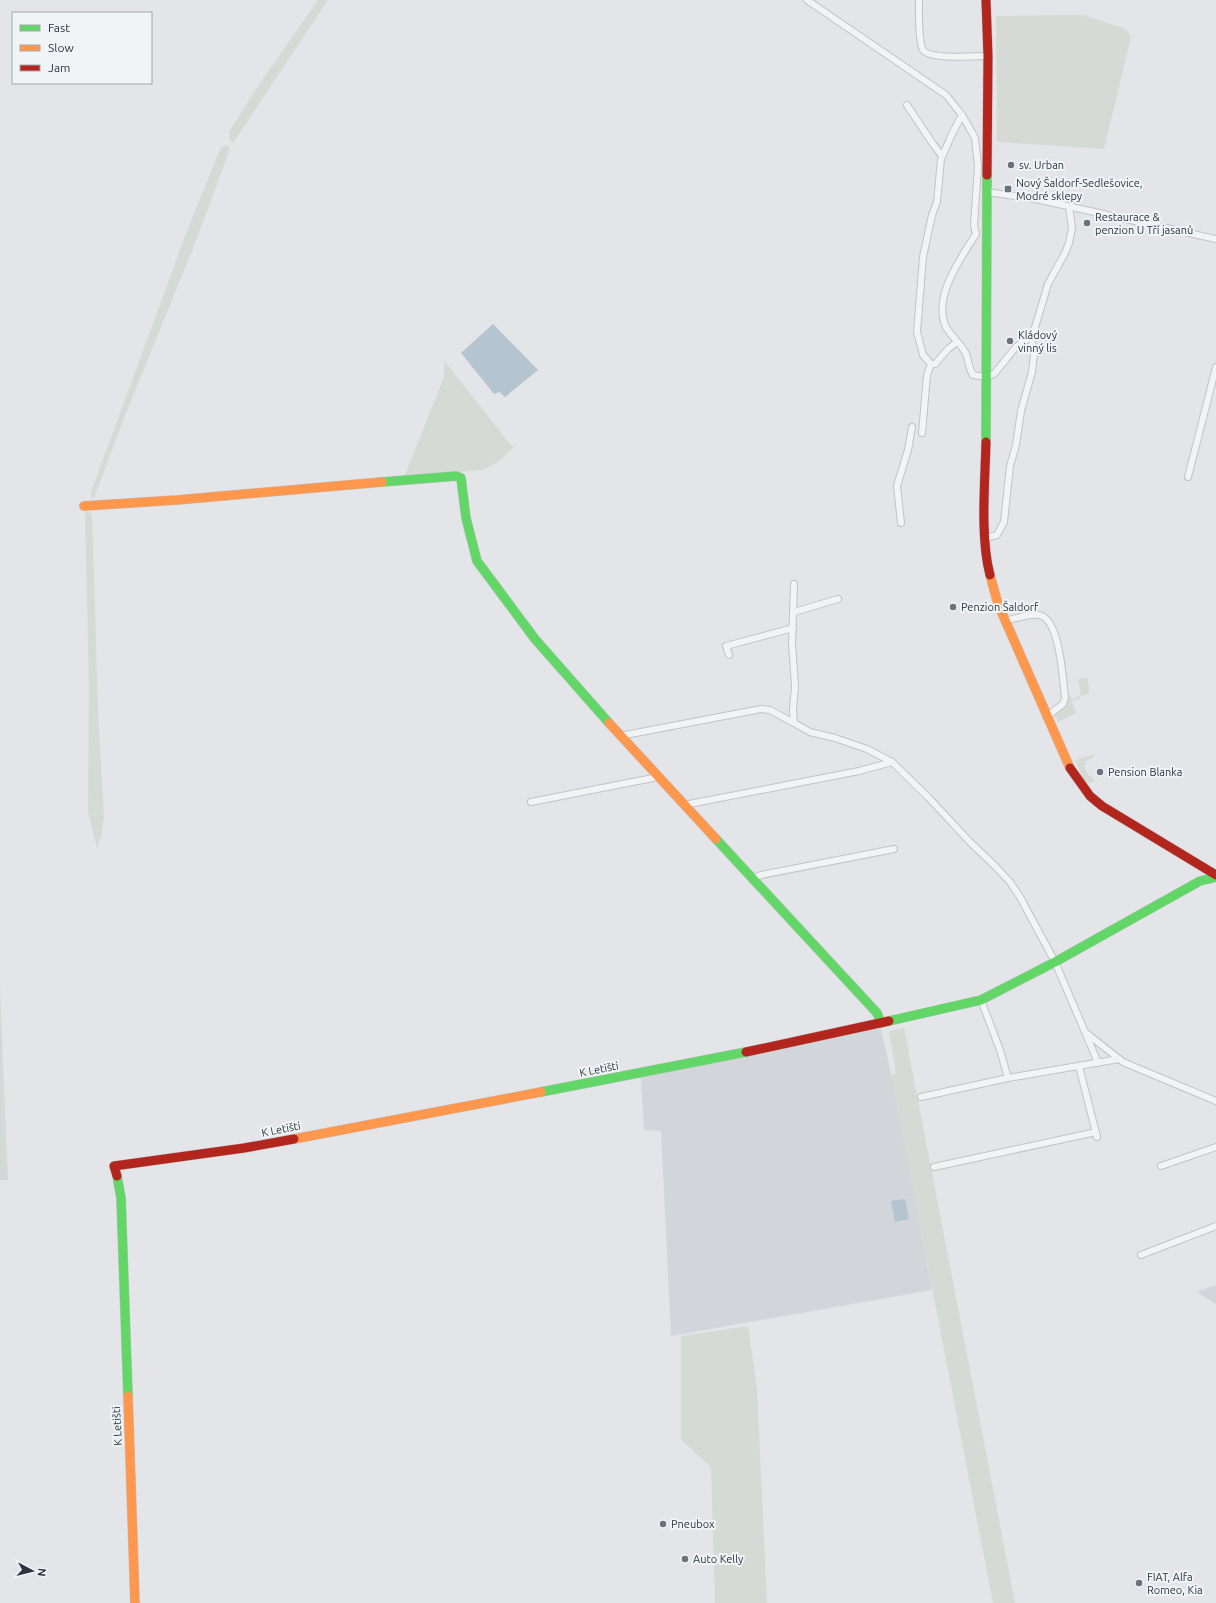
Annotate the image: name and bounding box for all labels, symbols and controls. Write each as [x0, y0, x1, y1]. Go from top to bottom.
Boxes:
legend [12, 12, 152, 84]
text: Fast [48, 21, 70, 34]
text: Slow [48, 41, 74, 54]
text: Jam [48, 61, 70, 74]
place label: sv. Urban [1019, 159, 1064, 171]
marker: sv. Urban [1006, 160, 1016, 170]
place label: Nový Šaldorf-Sedlešovice, Modré sklepy [1016, 176, 1142, 202]
marker: Nový Šaldorf-Sedlešovice, Modré sklepy [1003, 184, 1013, 194]
place label: Restaurace & penzion U Tří jasanů [1095, 211, 1193, 236]
marker: Restaurace & penzion U Tří jasanů [1082, 218, 1092, 228]
place label: Kládový vinný lis [1018, 329, 1058, 354]
marker: Kládový vinný lis [1005, 336, 1015, 346]
place label: Penzion Šaldorf [961, 600, 1039, 613]
marker: Penzion Šaldorf [948, 602, 958, 612]
place label: Pension Blanka [1108, 766, 1182, 778]
marker: Pension Blanka [1095, 767, 1105, 777]
street label: K Letišti [578, 1059, 620, 1079]
street label: K Letišti [260, 1119, 302, 1139]
street label: K Letišti [110, 1406, 124, 1446]
place label: Pneubox [671, 1518, 715, 1530]
marker: Pneubox [658, 1519, 668, 1529]
north arrow [12, 1551, 52, 1591]
place label: Auto Kelly [693, 1553, 744, 1565]
marker: Auto Kelly [680, 1554, 690, 1564]
text: N [35, 1567, 48, 1577]
place label: FIAT, Alfa Romeo, Kia [1147, 1571, 1203, 1596]
marker: FIAT, Alfa Romeo, Kia [1134, 1578, 1144, 1588]

